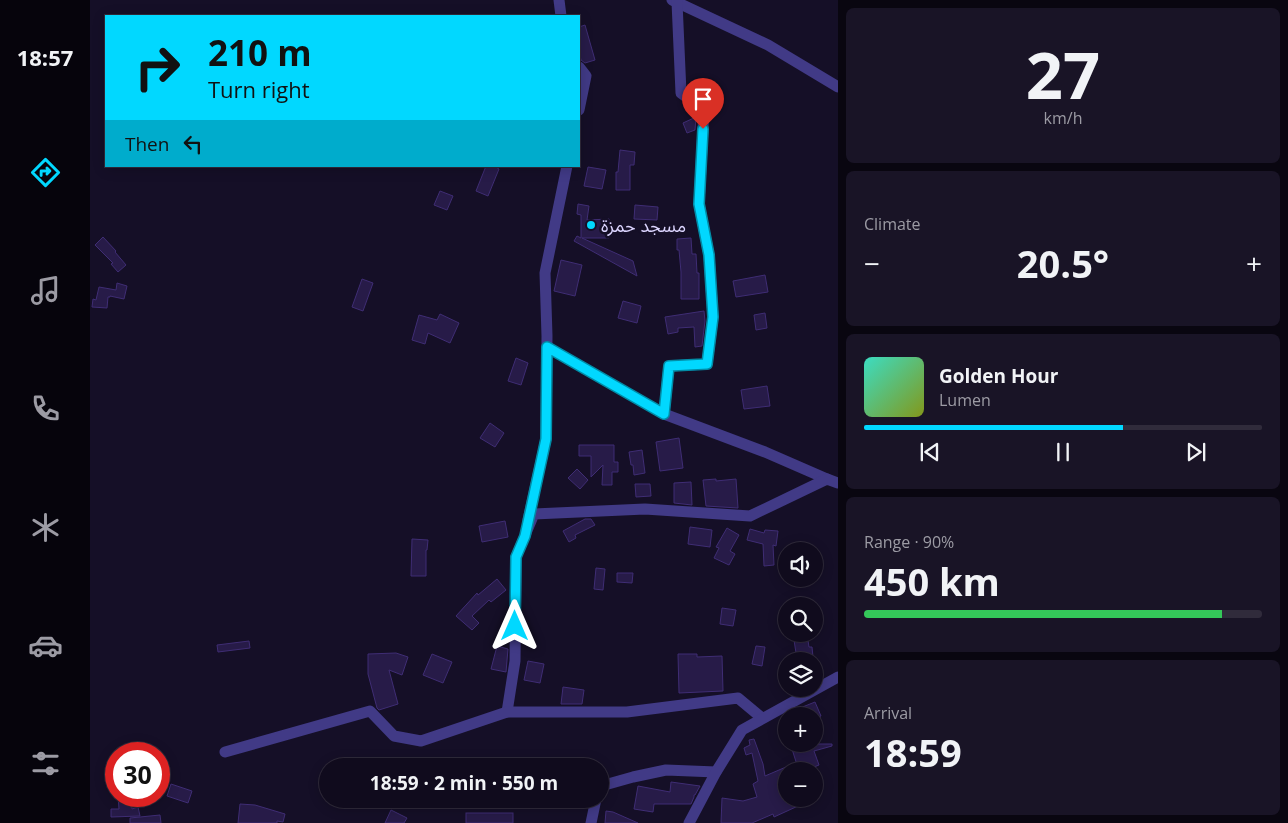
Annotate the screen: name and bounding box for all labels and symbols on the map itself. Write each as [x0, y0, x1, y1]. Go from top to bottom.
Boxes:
pin [682, 78, 724, 129]
place label: مسجد حمزة [601, 213, 686, 237]
marker: مسجد حمزة [585, 219, 597, 231]
position arrow [488, 599, 540, 651]
speed limit sign: 30 [105, 742, 170, 807]

